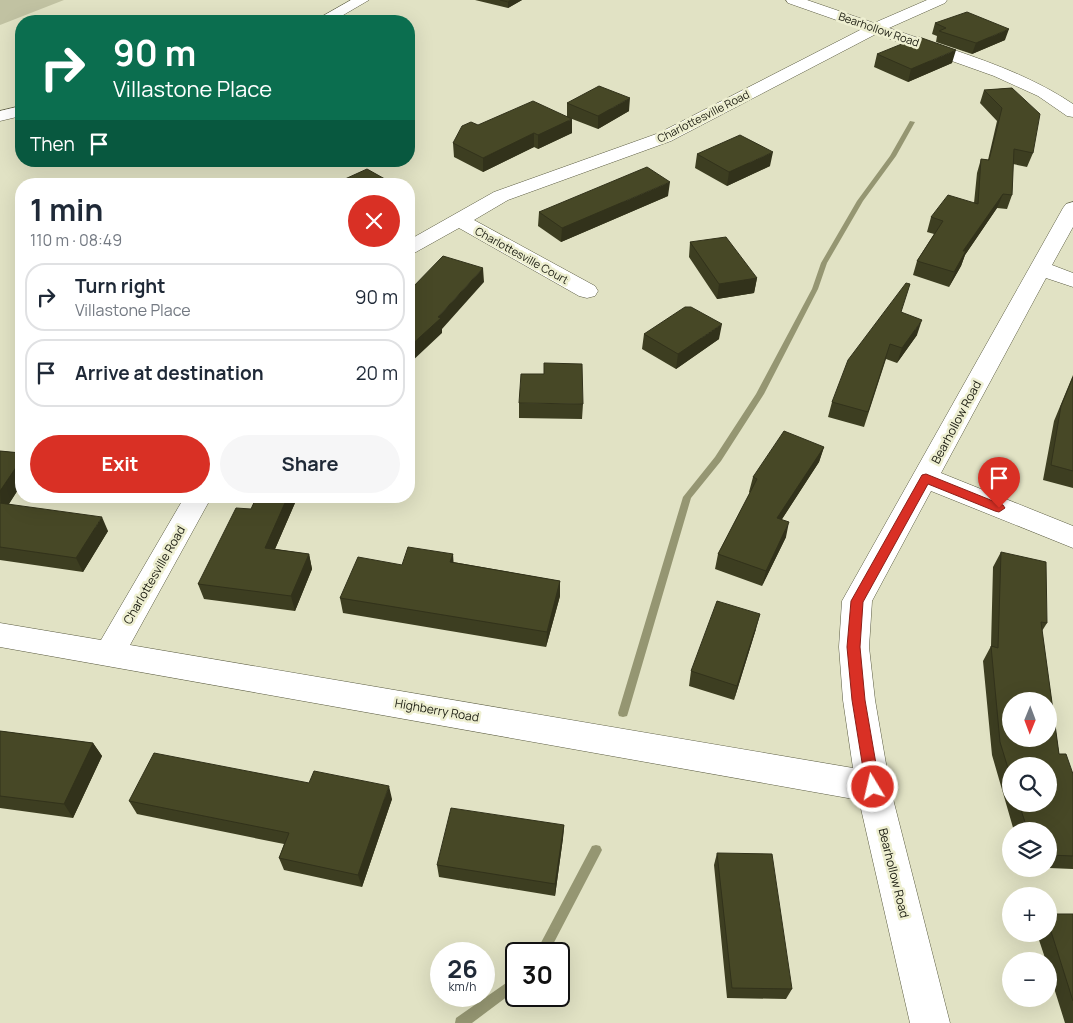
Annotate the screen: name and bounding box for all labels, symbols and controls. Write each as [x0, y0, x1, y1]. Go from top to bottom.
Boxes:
street label: Bearhollow Road [837, 8, 921, 50]
text: 90 m [113, 29, 196, 77]
icon: right [30, 35, 95, 100]
text: Villastone Place [113, 74, 272, 104]
street label: Charlottesville Road [654, 86, 752, 146]
icon: arrive [85, 130, 113, 158]
text: Then [30, 131, 75, 157]
text: 1 min [30, 189, 103, 230]
button: close [348, 195, 400, 247]
street label: Charlottesville Court [472, 223, 572, 287]
text: 110 m · 08:49 [30, 229, 122, 251]
text: Turn right [75, 273, 165, 299]
icon: right [32, 283, 60, 311]
text: 90 m [355, 284, 398, 310]
text: Villastone Place [75, 299, 191, 321]
icon: arrive [32, 359, 60, 387]
text: Arrive at destination [75, 360, 264, 386]
text: 20 m [356, 360, 398, 386]
street label: Bearhollow Road [927, 377, 985, 467]
button: Exit [30, 435, 210, 493]
button: Share [220, 435, 400, 493]
pin [978, 457, 1020, 508]
icon: arrive [985, 464, 1013, 492]
street label: Charlottesville Road [119, 523, 189, 627]
north arrow [1002, 692, 1058, 748]
map controls [1002, 692, 1057, 1007]
street label: Highberry Road [394, 694, 480, 726]
button: search [1002, 757, 1057, 812]
position arrow [846, 760, 898, 812]
button: layers [1002, 822, 1057, 877]
street label: Bearhollow Road [875, 826, 913, 920]
button: + [1002, 887, 1057, 942]
speed limit sign: 30 [505, 942, 570, 1007]
text: 26 [447, 951, 478, 986]
button: − [1002, 952, 1057, 1007]
text: km/h [449, 978, 476, 995]

